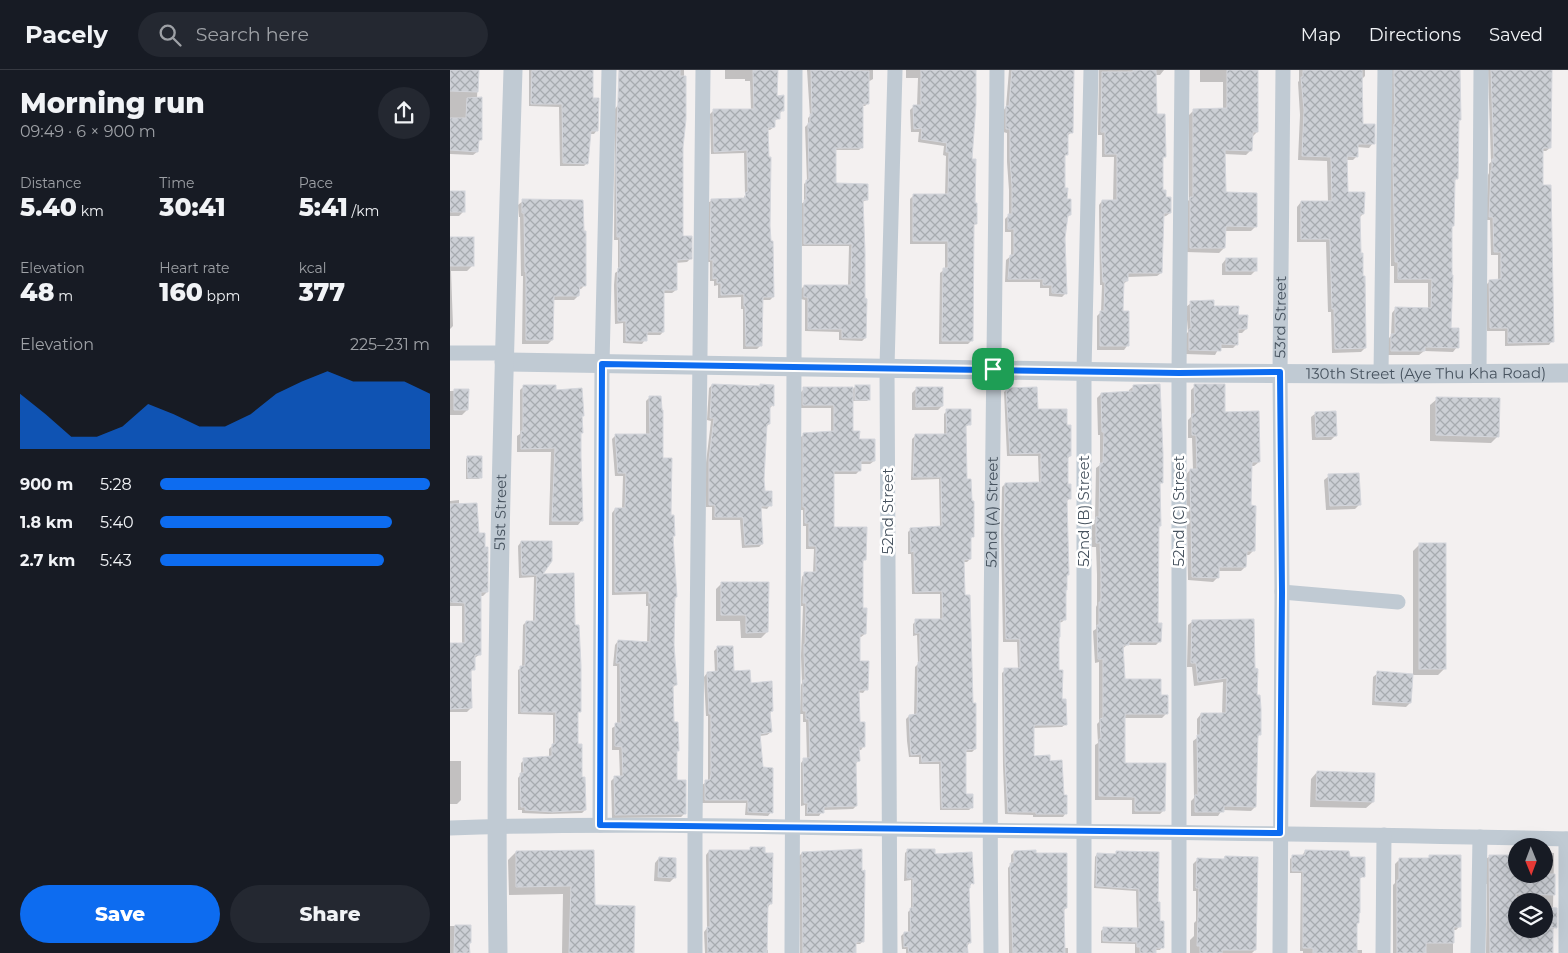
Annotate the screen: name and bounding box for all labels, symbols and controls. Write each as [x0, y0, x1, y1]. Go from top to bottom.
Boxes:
search box [138, 12, 488, 57]
text: Pacely [25, 20, 108, 49]
icon: search [156, 21, 184, 49]
text: Search here [196, 23, 309, 46]
text: Map [1301, 24, 1341, 46]
text: Directions [1369, 24, 1461, 46]
text: Saved [1489, 24, 1543, 46]
text: Morning run [20, 86, 205, 120]
button: share [378, 87, 430, 139]
text: 09:49 · 6 × 900 m [20, 122, 156, 141]
text: Distance [20, 174, 82, 192]
text: Time [159, 174, 194, 192]
text: Pace [299, 174, 333, 192]
text: 5.40 [20, 192, 77, 222]
text: 30:41 [159, 192, 226, 222]
text: 5:41 [299, 192, 348, 222]
text: km [77, 202, 104, 220]
text: /km [348, 202, 379, 220]
text: Elevation [20, 259, 85, 277]
text: Heart rate [159, 259, 230, 277]
text: kcal [299, 259, 327, 277]
street label: 53rd Street [1270, 276, 1290, 358]
text: 48 [20, 277, 54, 307]
text: 160 [159, 277, 203, 307]
text: 377 [299, 277, 345, 307]
text: m [54, 287, 73, 305]
text: bpm [203, 287, 240, 305]
text: Elevation [20, 335, 94, 354]
text: 225–231 m [350, 335, 430, 354]
pin [972, 348, 1014, 390]
icon: arrive [979, 355, 1007, 383]
street label: 130th Street (Aye Thu Kha Road) [1306, 363, 1546, 383]
street label: 52nd (B) Street [1074, 455, 1093, 567]
street label: 52nd (A) Street [982, 456, 1002, 568]
street label: 52nd (C) Street [1169, 456, 1188, 566]
street label: 52nd Street [878, 468, 897, 554]
street label: 51st Street [490, 473, 510, 551]
text: 900 m [20, 475, 73, 494]
text: 5:28 [100, 475, 132, 494]
text: 1.8 km [20, 513, 73, 532]
text: 5:40 [100, 513, 134, 532]
text: 2.7 km [20, 551, 75, 570]
text: 5:43 [100, 551, 132, 570]
north arrow [1508, 838, 1552, 882]
map controls [1508, 838, 1553, 938]
button: Save [20, 885, 220, 943]
button: Share [230, 885, 430, 943]
button: layers [1508, 893, 1553, 938]

